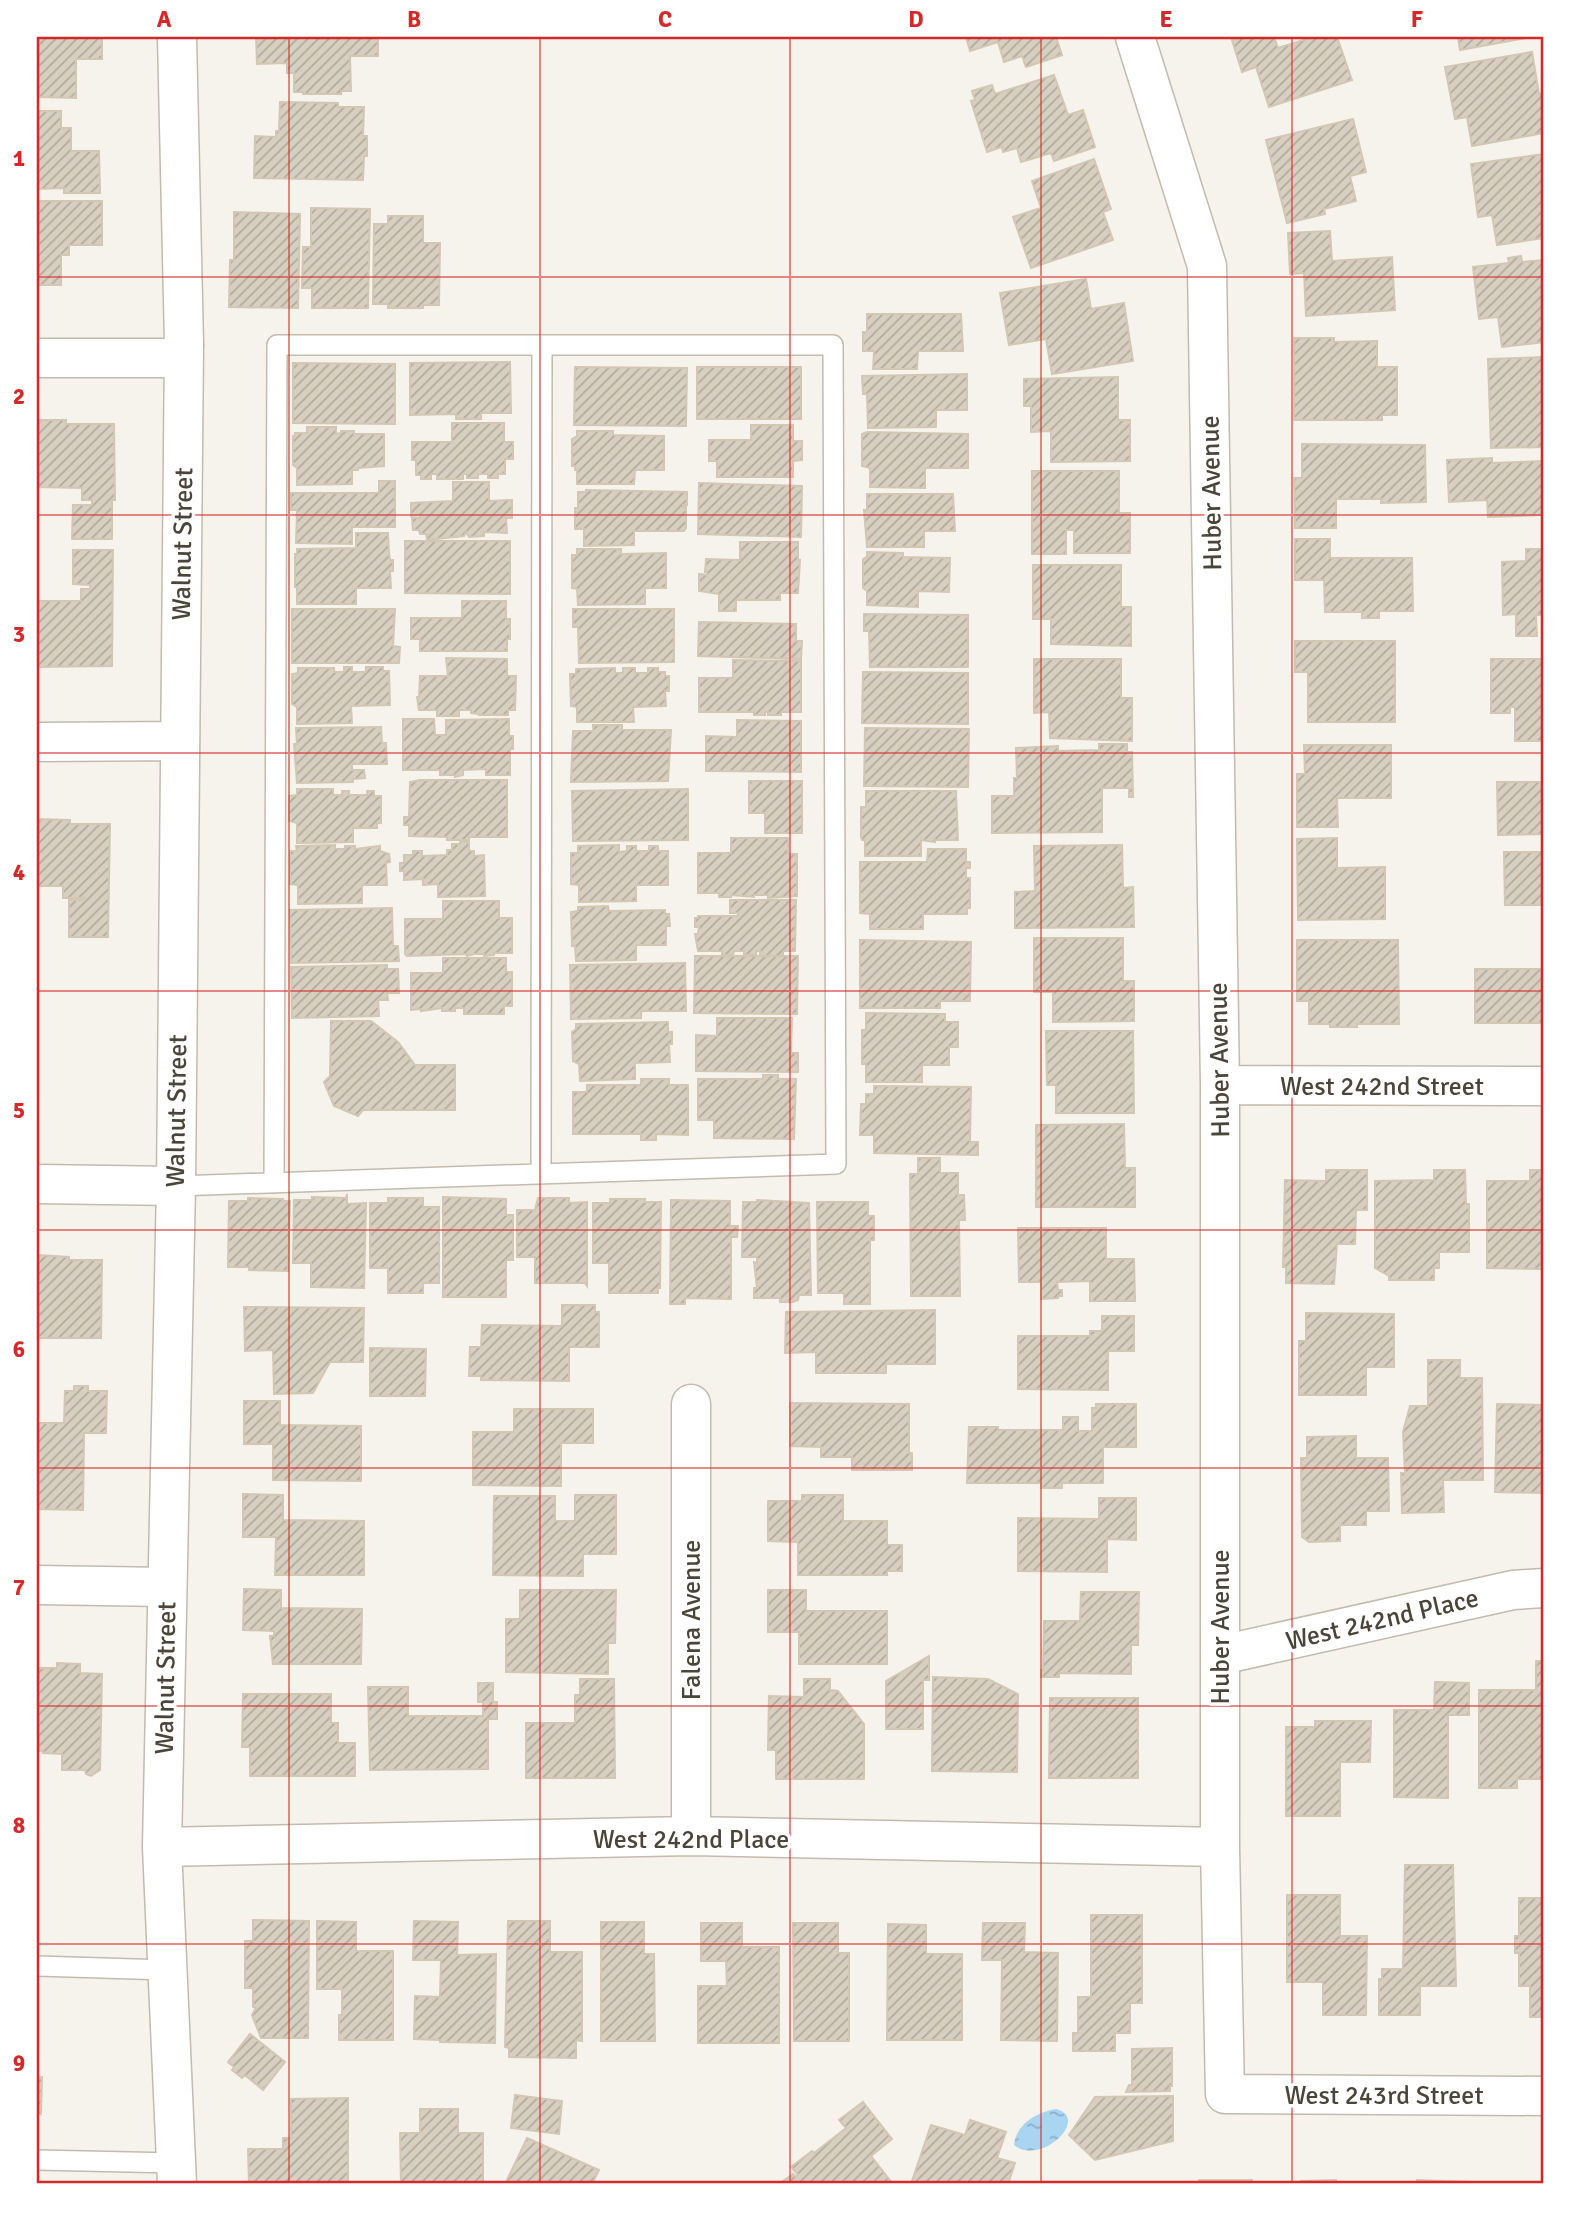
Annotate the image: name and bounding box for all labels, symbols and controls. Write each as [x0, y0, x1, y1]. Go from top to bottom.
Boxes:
text: A [157, 5, 172, 34]
text: B [407, 5, 421, 34]
text: C [658, 5, 672, 34]
text: D [908, 5, 924, 34]
text: E [1159, 5, 1173, 34]
text: F [1411, 5, 1423, 34]
text: 1 [13, 144, 25, 173]
text: 2 [13, 382, 25, 411]
street label: Huber Avenue [1195, 415, 1229, 571]
street label: Walnut Street [166, 467, 200, 621]
text: 3 [13, 620, 25, 649]
text: 4 [13, 858, 25, 887]
street label: Huber Avenue [1203, 982, 1237, 1138]
street label: Walnut Street [160, 1034, 194, 1188]
street label: West 242nd Street [1280, 1071, 1484, 1103]
text: 5 [13, 1096, 25, 1125]
text: 6 [13, 1335, 25, 1364]
street label: Falena Avenue [676, 1540, 708, 1700]
street label: Huber Avenue [1205, 1549, 1237, 1705]
text: 7 [13, 1573, 25, 1602]
street label: West 242nd Place [1283, 1582, 1482, 1658]
street label: Walnut Street [149, 1601, 183, 1755]
text: 8 [13, 1811, 25, 1840]
street label: West 242nd Place [593, 1824, 789, 1856]
text: 9 [13, 2049, 25, 2078]
street label: West 243rd Street [1285, 2080, 1483, 2112]

